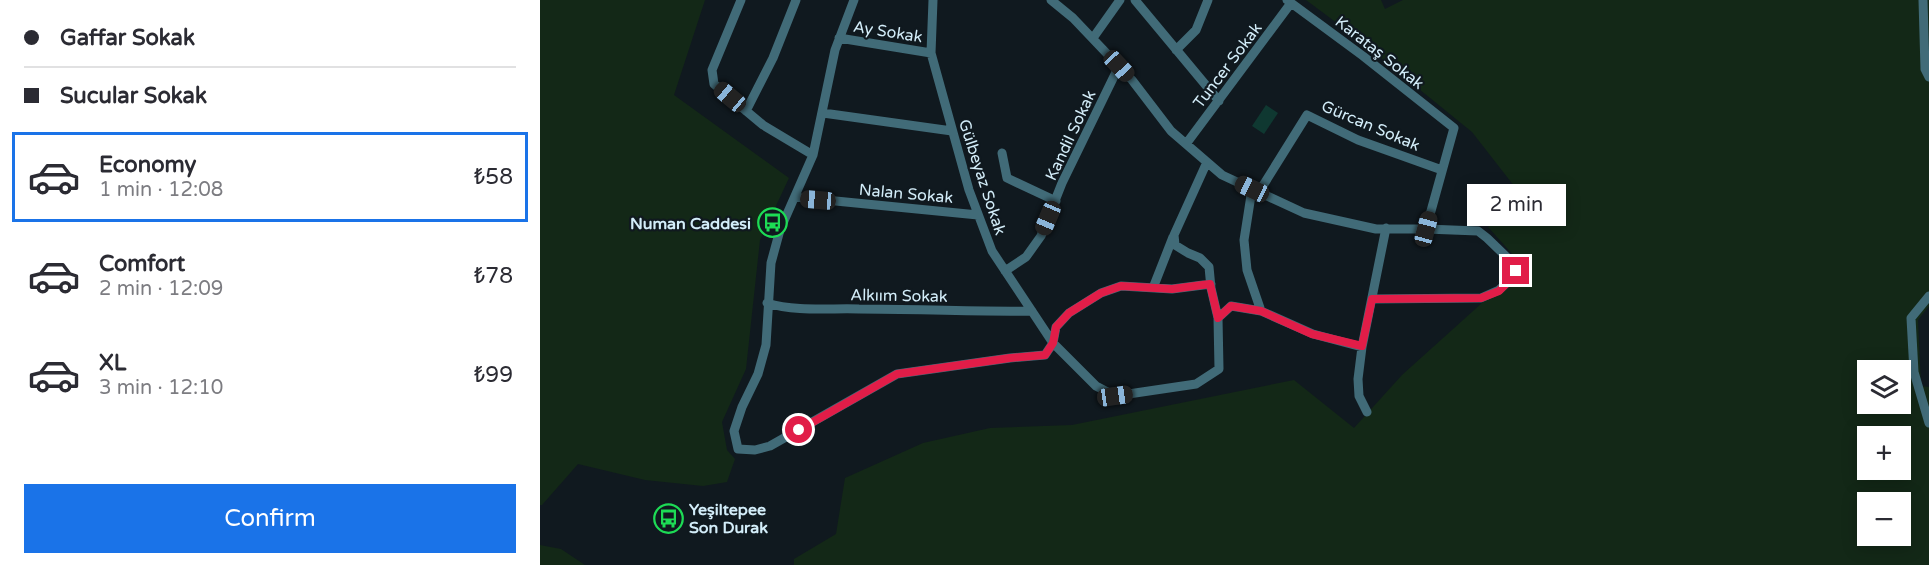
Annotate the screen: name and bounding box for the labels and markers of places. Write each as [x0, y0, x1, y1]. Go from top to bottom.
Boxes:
bus stop icon: Numan Caddesi [756, 207, 788, 239]
place label: Numan Caddesi [630, 214, 751, 234]
place label: Yeşiltepee Son Durak [689, 500, 768, 538]
bus stop icon: Yeşiltepee Son Durak [652, 502, 684, 534]

